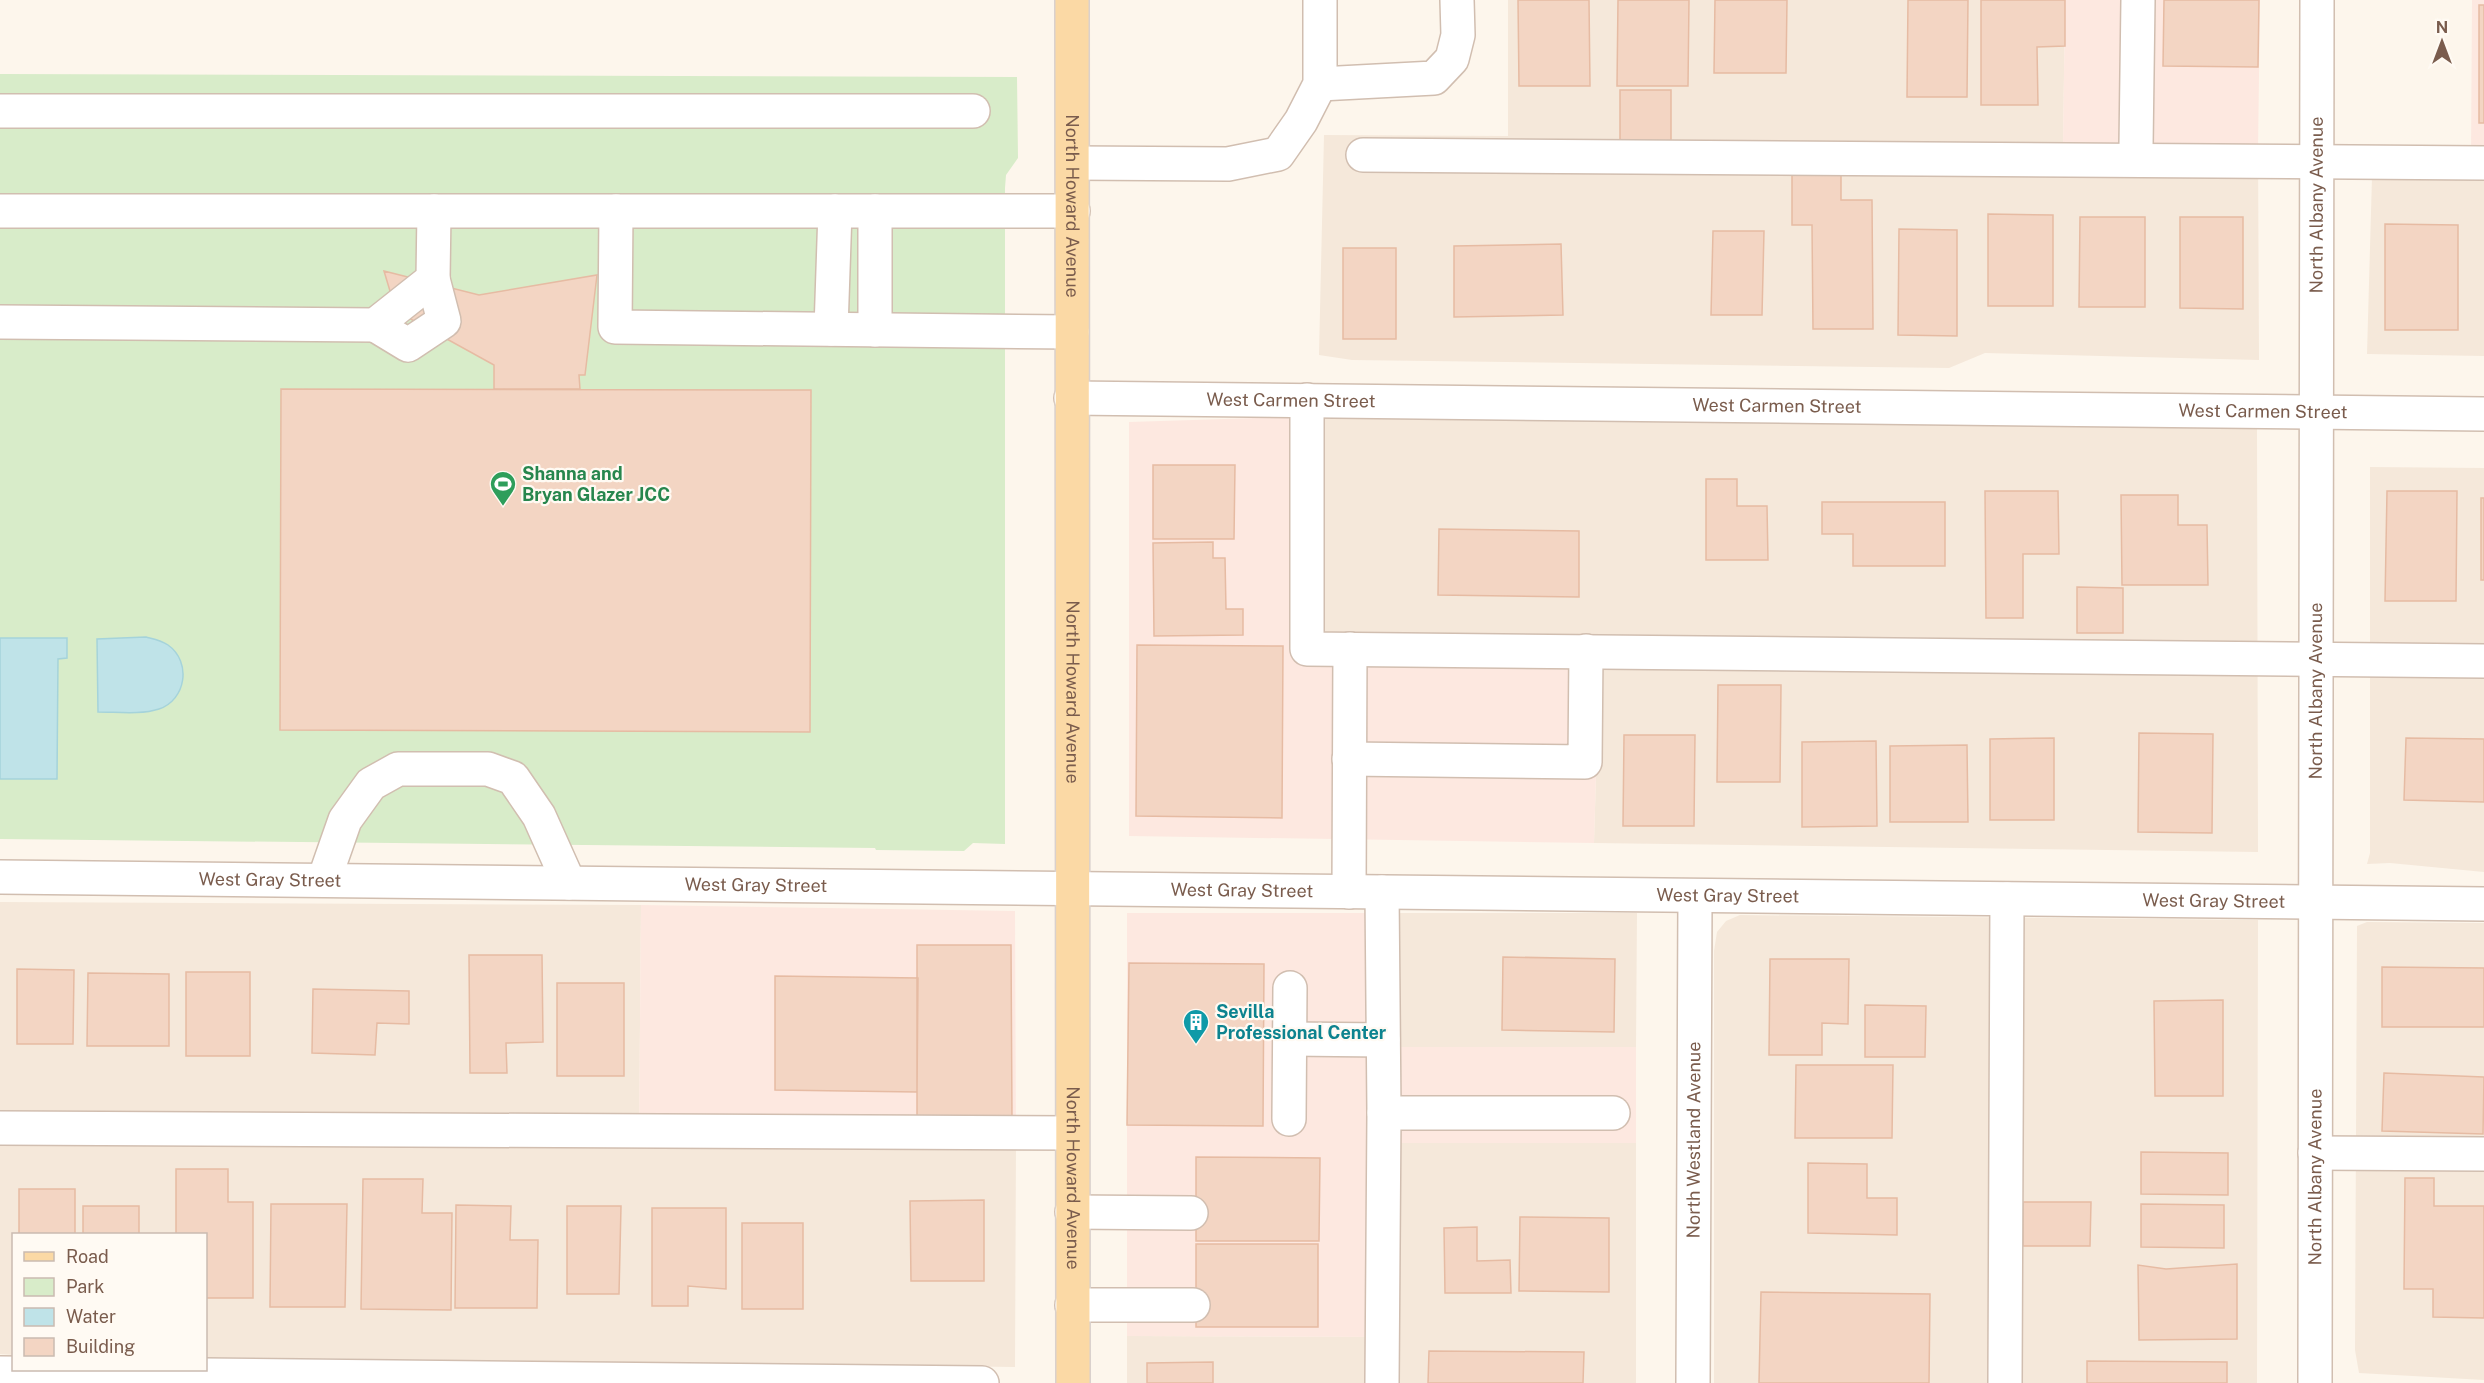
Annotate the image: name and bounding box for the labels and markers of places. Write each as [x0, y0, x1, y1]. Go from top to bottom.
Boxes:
place label: Shanna and Bryan Glazer JCC [522, 463, 670, 505]
sports icon: Shanna and Bryan Glazer JCC [488, 469, 518, 507]
place label: Sevilla Professional Center [1216, 1001, 1387, 1043]
building icon: Sevilla Professional Center [1181, 1007, 1211, 1045]

